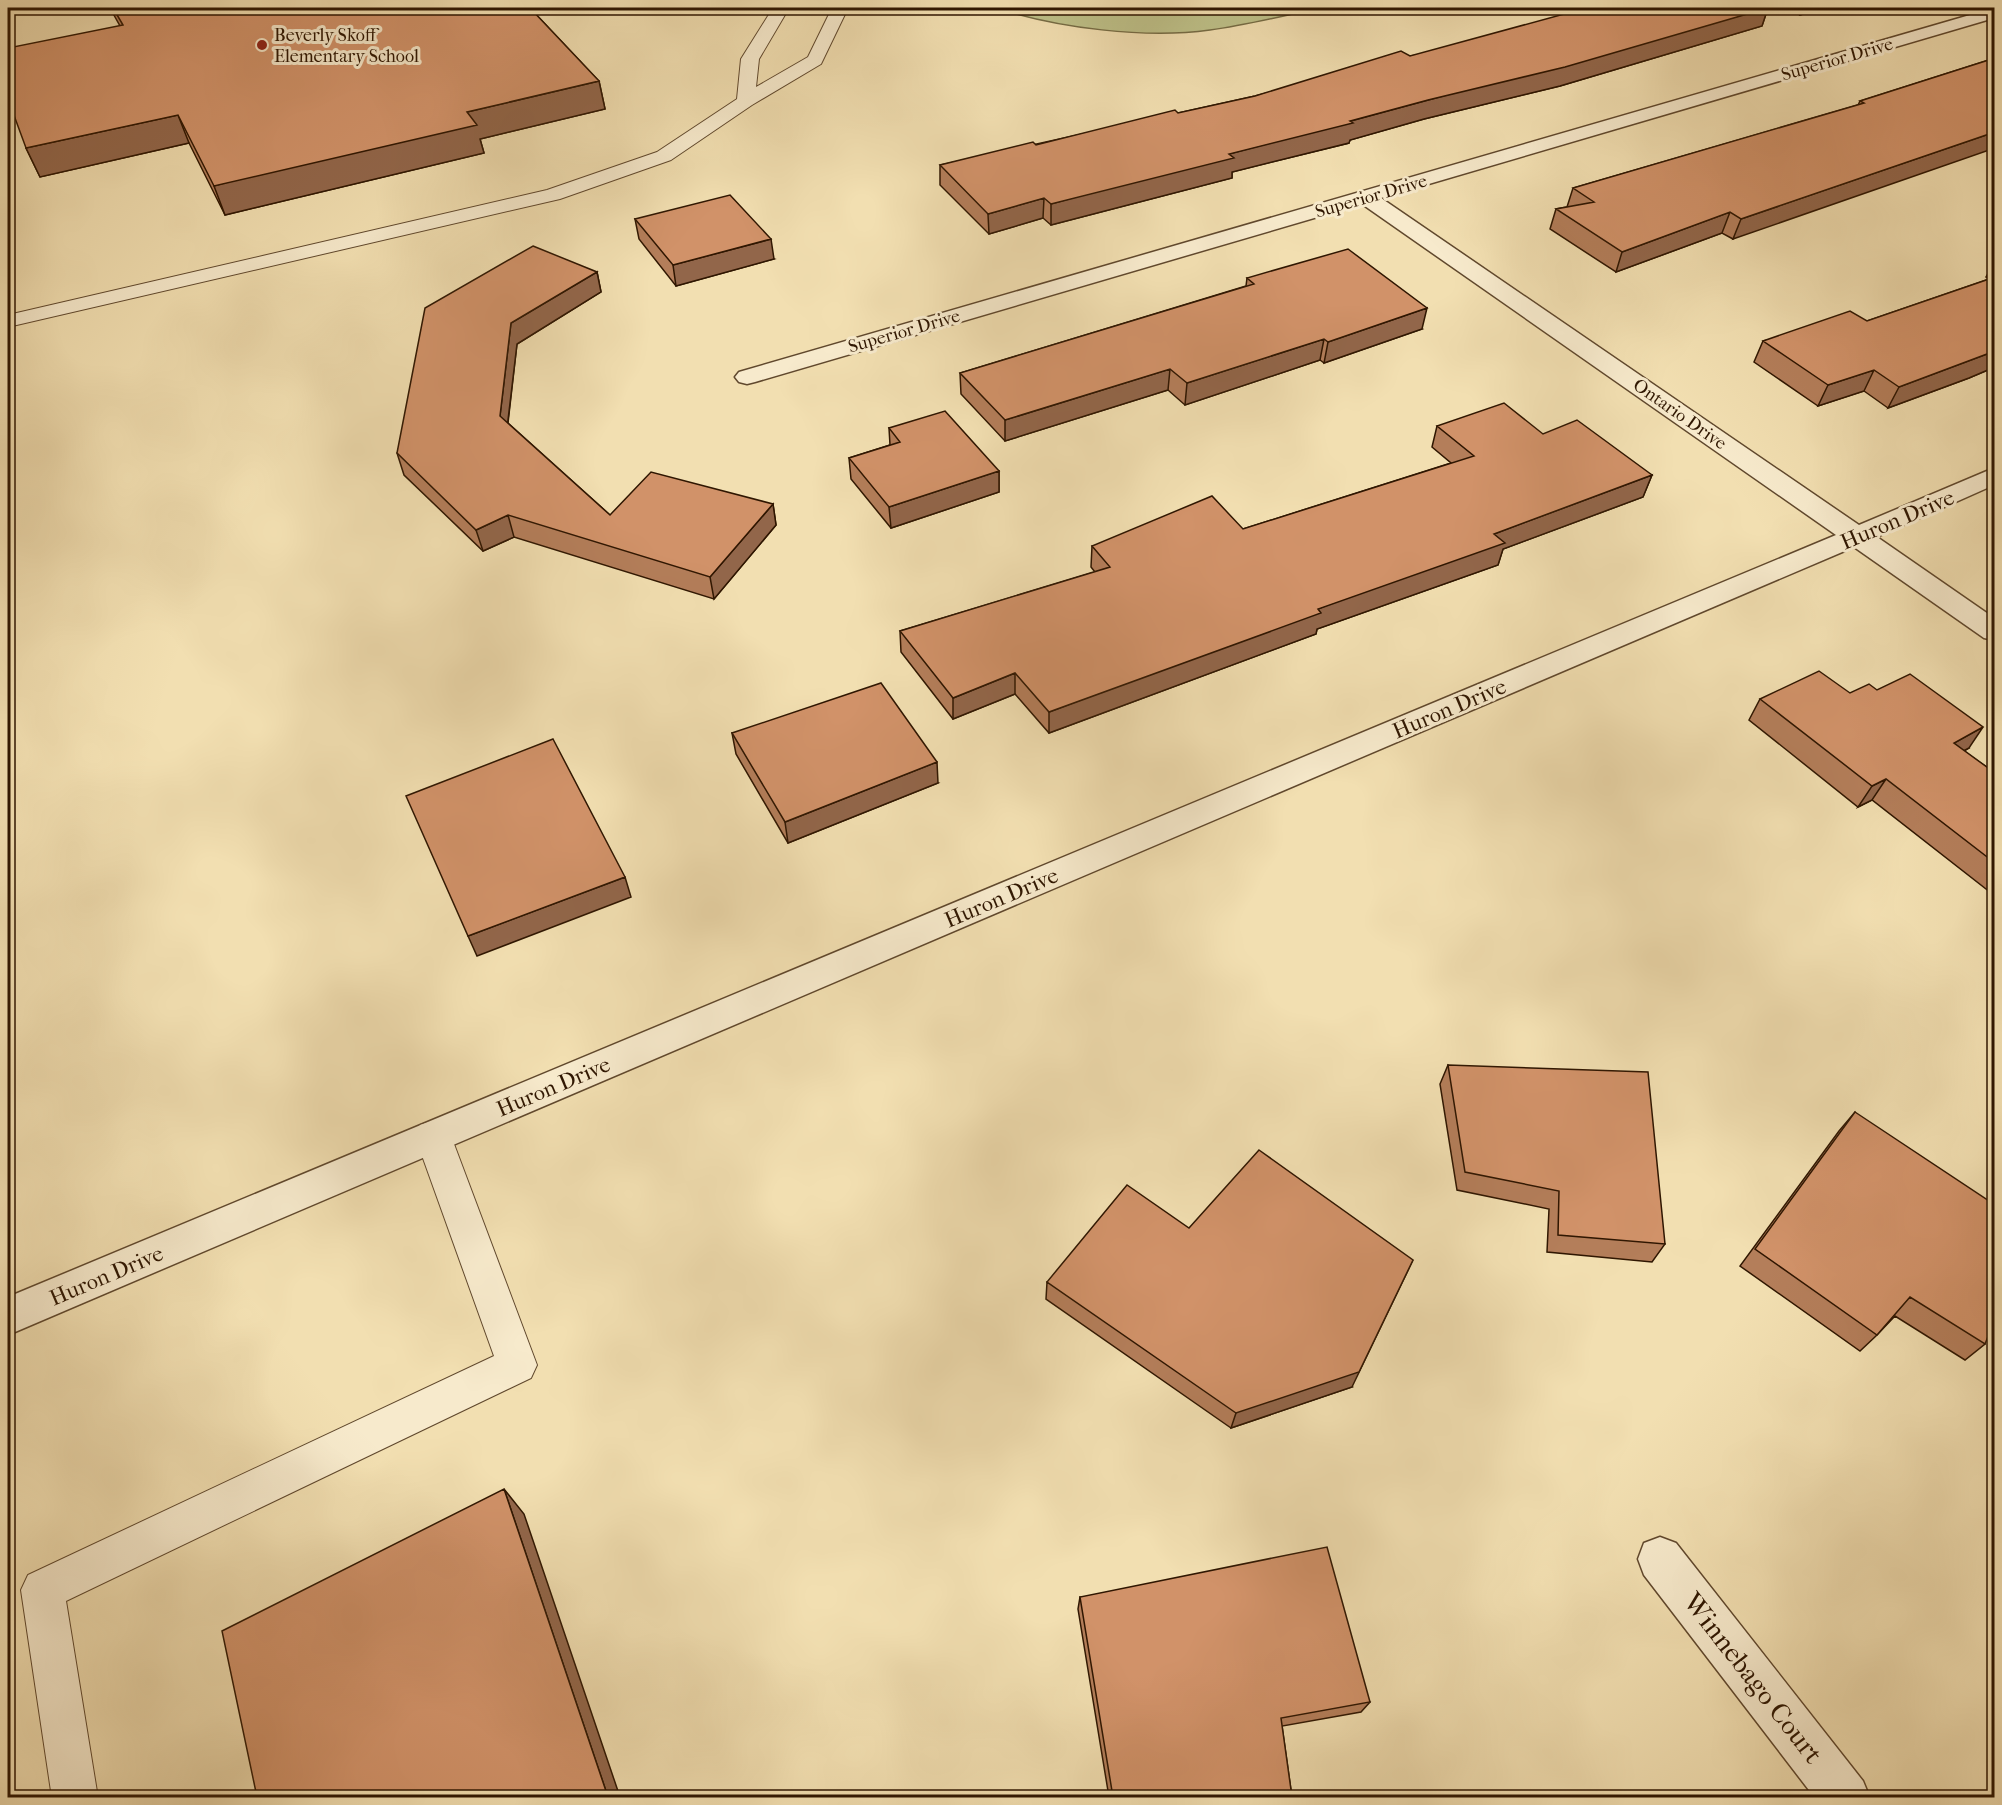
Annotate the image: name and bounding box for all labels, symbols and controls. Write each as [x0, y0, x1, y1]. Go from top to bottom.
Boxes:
place label: Beverly Skoff Elementary School [274, 25, 419, 67]
street label: Superior Drive [1779, 33, 1896, 85]
marker: Beverly Skoff Elementary School [255, 38, 269, 52]
street label: Superior Drive [1313, 170, 1430, 222]
street label: Superior Drive [846, 305, 963, 357]
street label: Ontario Drive [1629, 375, 1731, 454]
street label: Huron Drive [1837, 484, 1958, 556]
street label: Huron Drive [1389, 673, 1510, 745]
street label: Huron Drive [941, 862, 1062, 934]
street label: Huron Drive [493, 1051, 614, 1123]
street label: Huron Drive [46, 1240, 167, 1312]
street label: Winnebago Court [1676, 1586, 1830, 1770]

